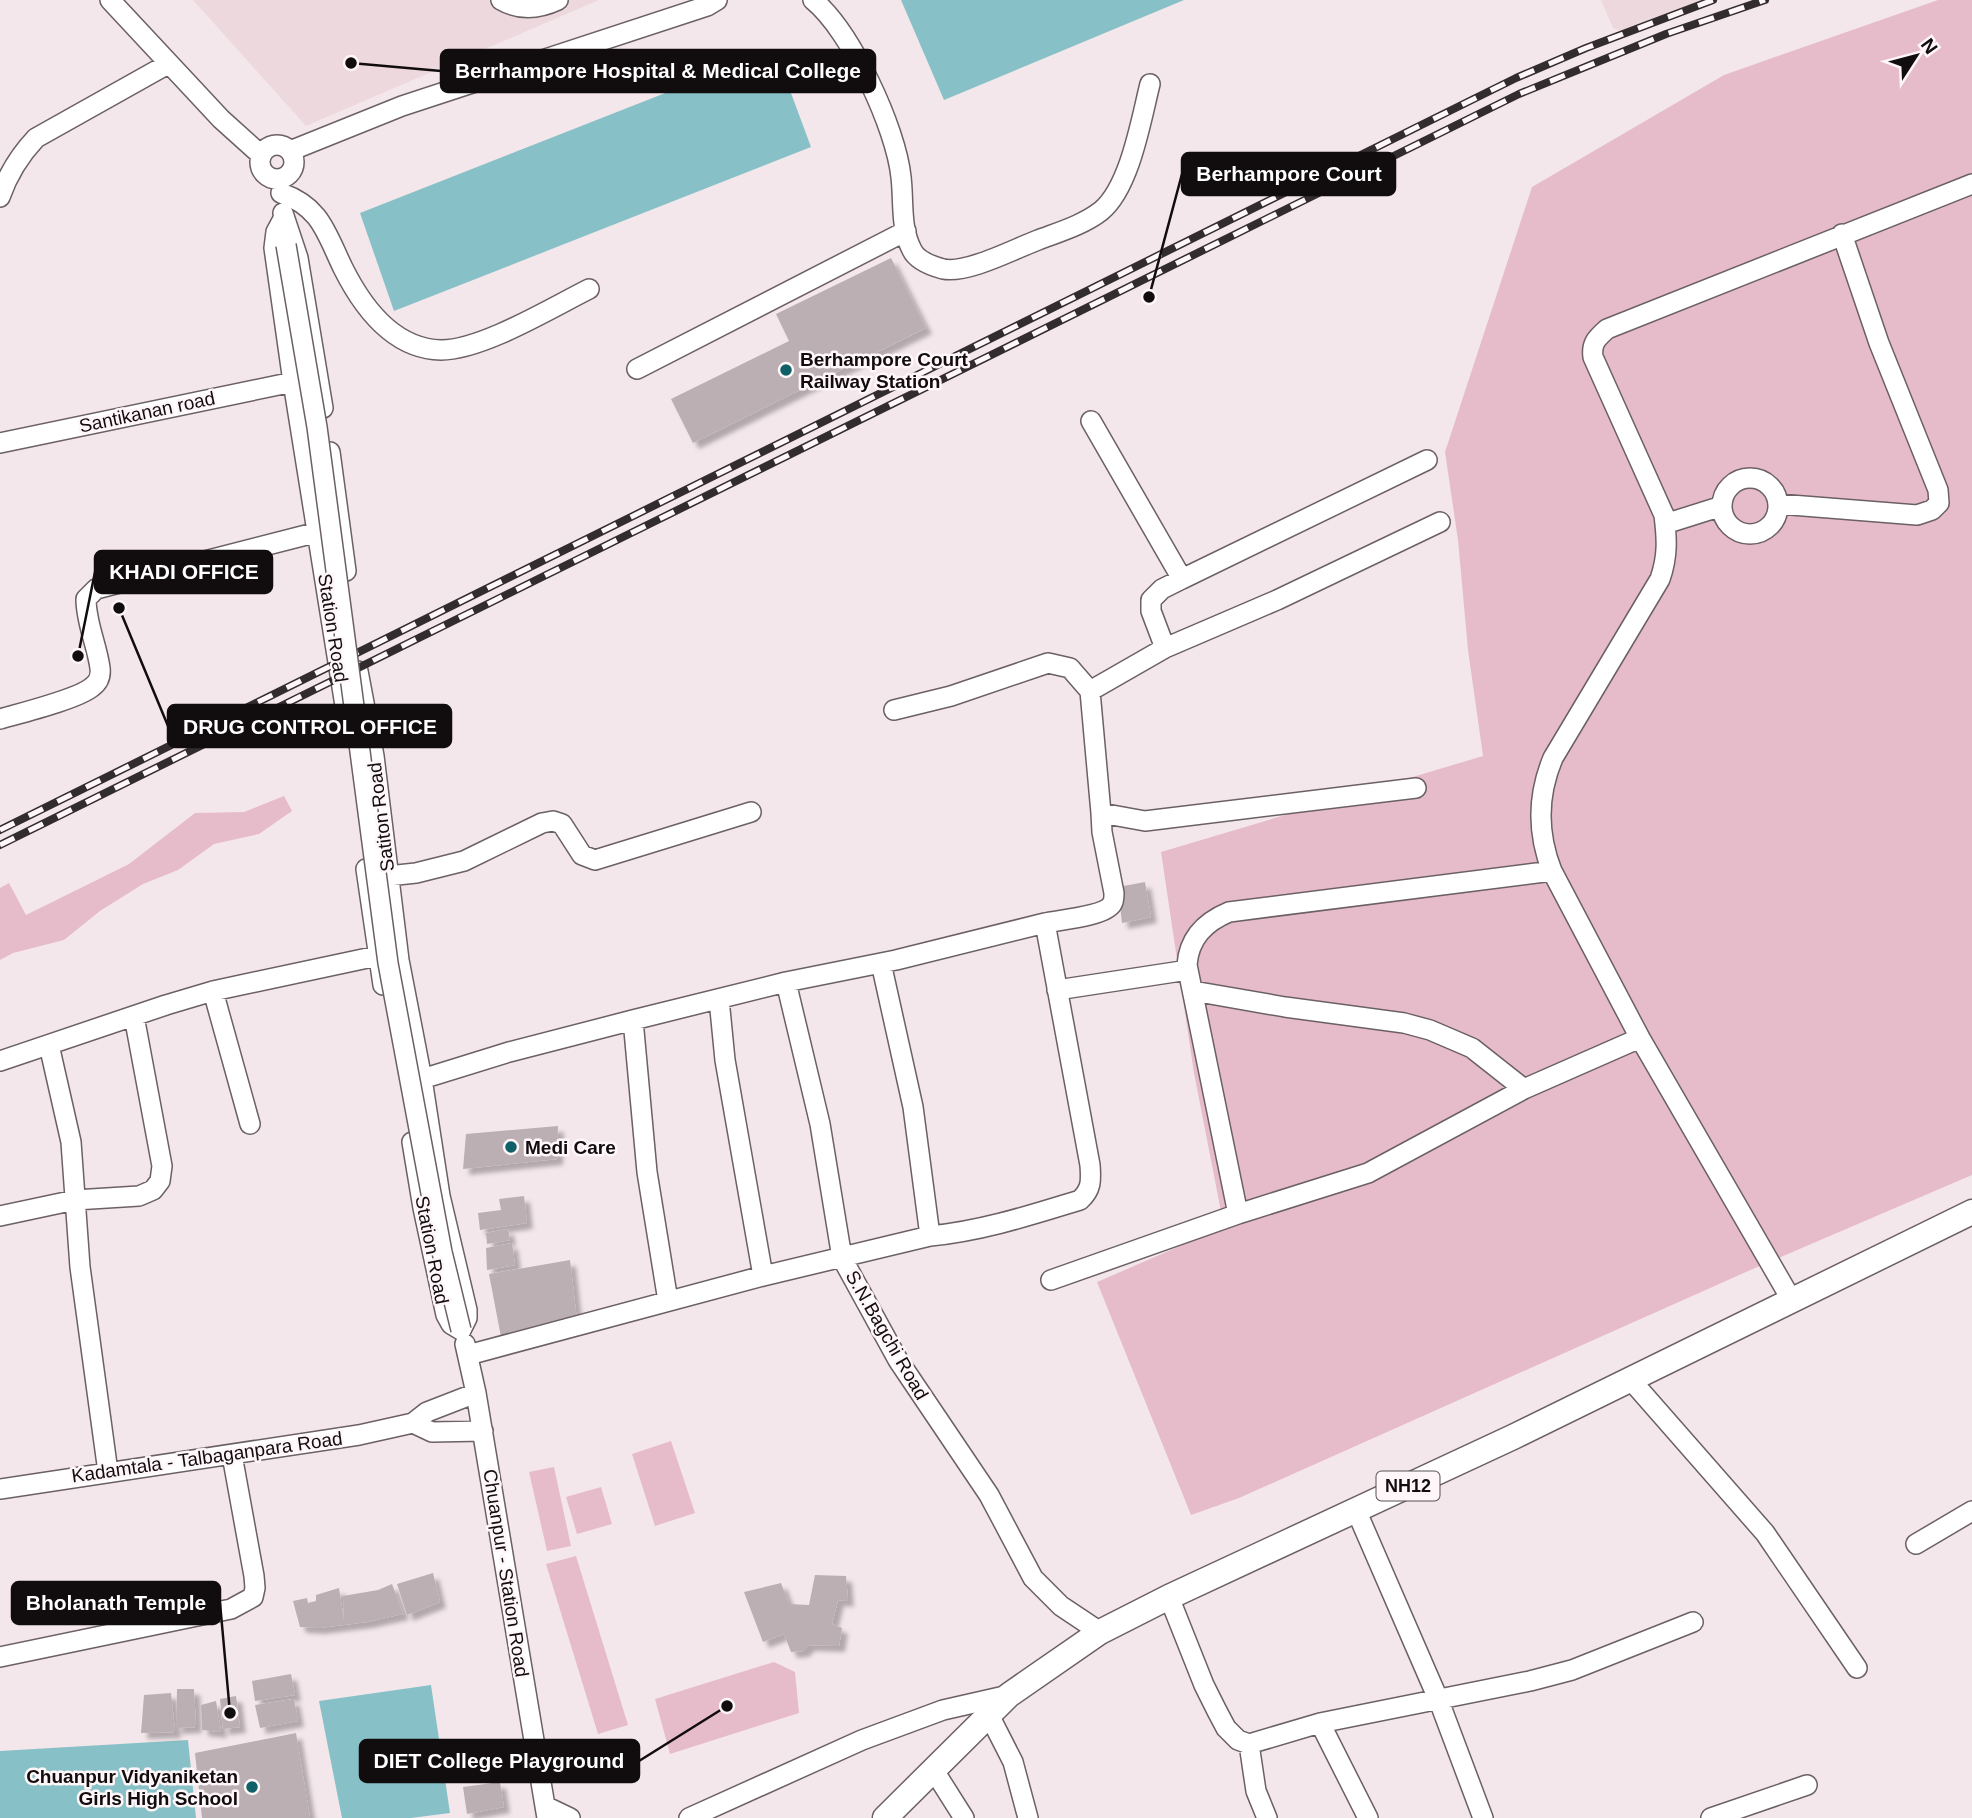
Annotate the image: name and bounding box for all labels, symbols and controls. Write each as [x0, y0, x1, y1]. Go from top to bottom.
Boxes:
north arrow [1881, 21, 1951, 91]
text: N [1917, 35, 1942, 58]
callout: Berrhampore Hospital & Medical College [441, 50, 875, 92]
text: Berrhampore Hospital & Medical College [455, 59, 861, 82]
callout: Berhampore Court [1182, 153, 1395, 195]
text: Berhampore Court [1196, 162, 1382, 185]
place label: Berhampore Court Railway Station [800, 349, 969, 392]
marker: Berhampore Court Railway Station [778, 362, 794, 378]
street label: Santikanan road [77, 387, 217, 437]
callout: KHADI OFFICE [95, 551, 272, 593]
text: KHADI OFFICE [109, 560, 259, 583]
street label: Station Road [314, 572, 352, 684]
callout: DRUG CONTROL OFFICE [168, 705, 451, 747]
text: DRUG CONTROL OFFICE [183, 715, 437, 738]
street label: Satiton Road [364, 761, 398, 873]
place label: Medi Care [525, 1137, 616, 1158]
marker: Medi Care [503, 1139, 519, 1155]
street label: Station Road [411, 1194, 453, 1306]
street label: S.N.Bagchi Road [841, 1267, 933, 1403]
street label: Kadamtala - Talbaganpara Road [70, 1428, 344, 1486]
street label: Chuanpur - Station Road [479, 1468, 533, 1678]
road number: NH12 [1376, 1471, 1440, 1500]
callout: Bholanath Temple [12, 1582, 220, 1624]
text: Bholanath Temple [26, 1591, 206, 1614]
callout: DIET College Playground [360, 1740, 639, 1782]
text: DIET College Playground [374, 1749, 624, 1772]
place label: Chuanpur Vidyaniketan Girls High School [26, 1766, 238, 1809]
marker: Chuanpur Vidyaniketan Girls High School [244, 1779, 260, 1795]

